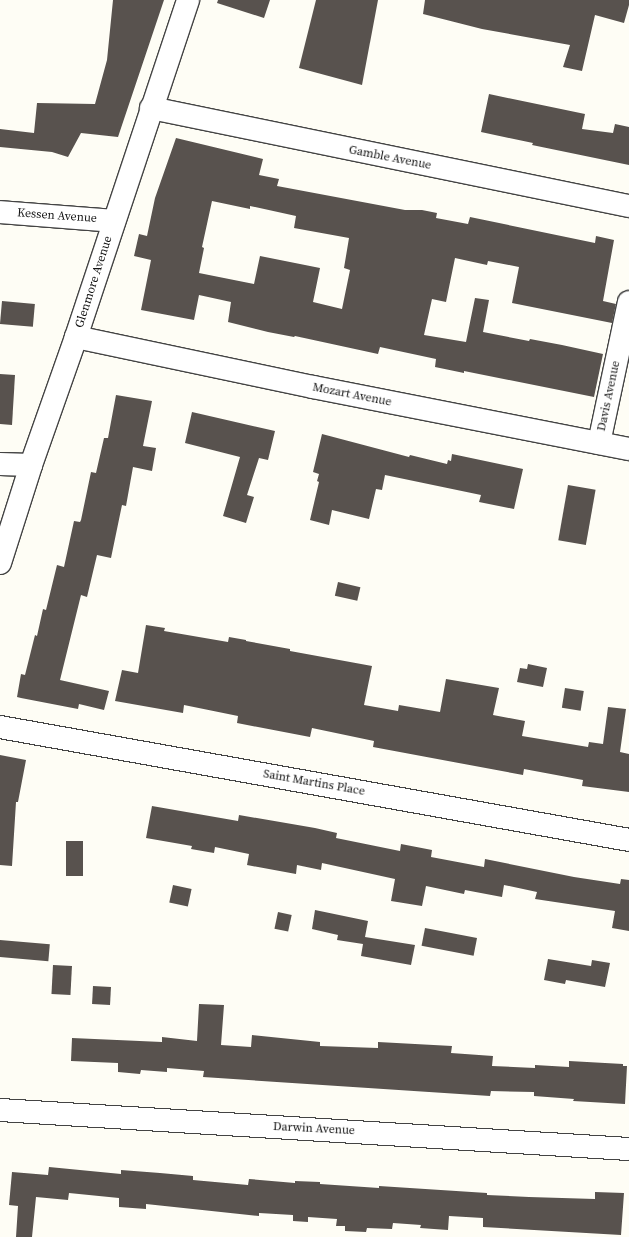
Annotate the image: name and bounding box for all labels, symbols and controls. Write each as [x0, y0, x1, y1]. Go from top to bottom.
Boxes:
street label: Gamble Avenue [348, 143, 432, 173]
street label: Kessen Avenue [17, 206, 97, 226]
street label: Glenmore Avenue [72, 234, 116, 330]
street label: Davis Avenue [595, 360, 623, 432]
street label: Mozart Avenue [311, 380, 393, 410]
street label: Saint Martins Place [262, 767, 366, 799]
street label: Darwin Avenue [273, 1120, 355, 1138]

